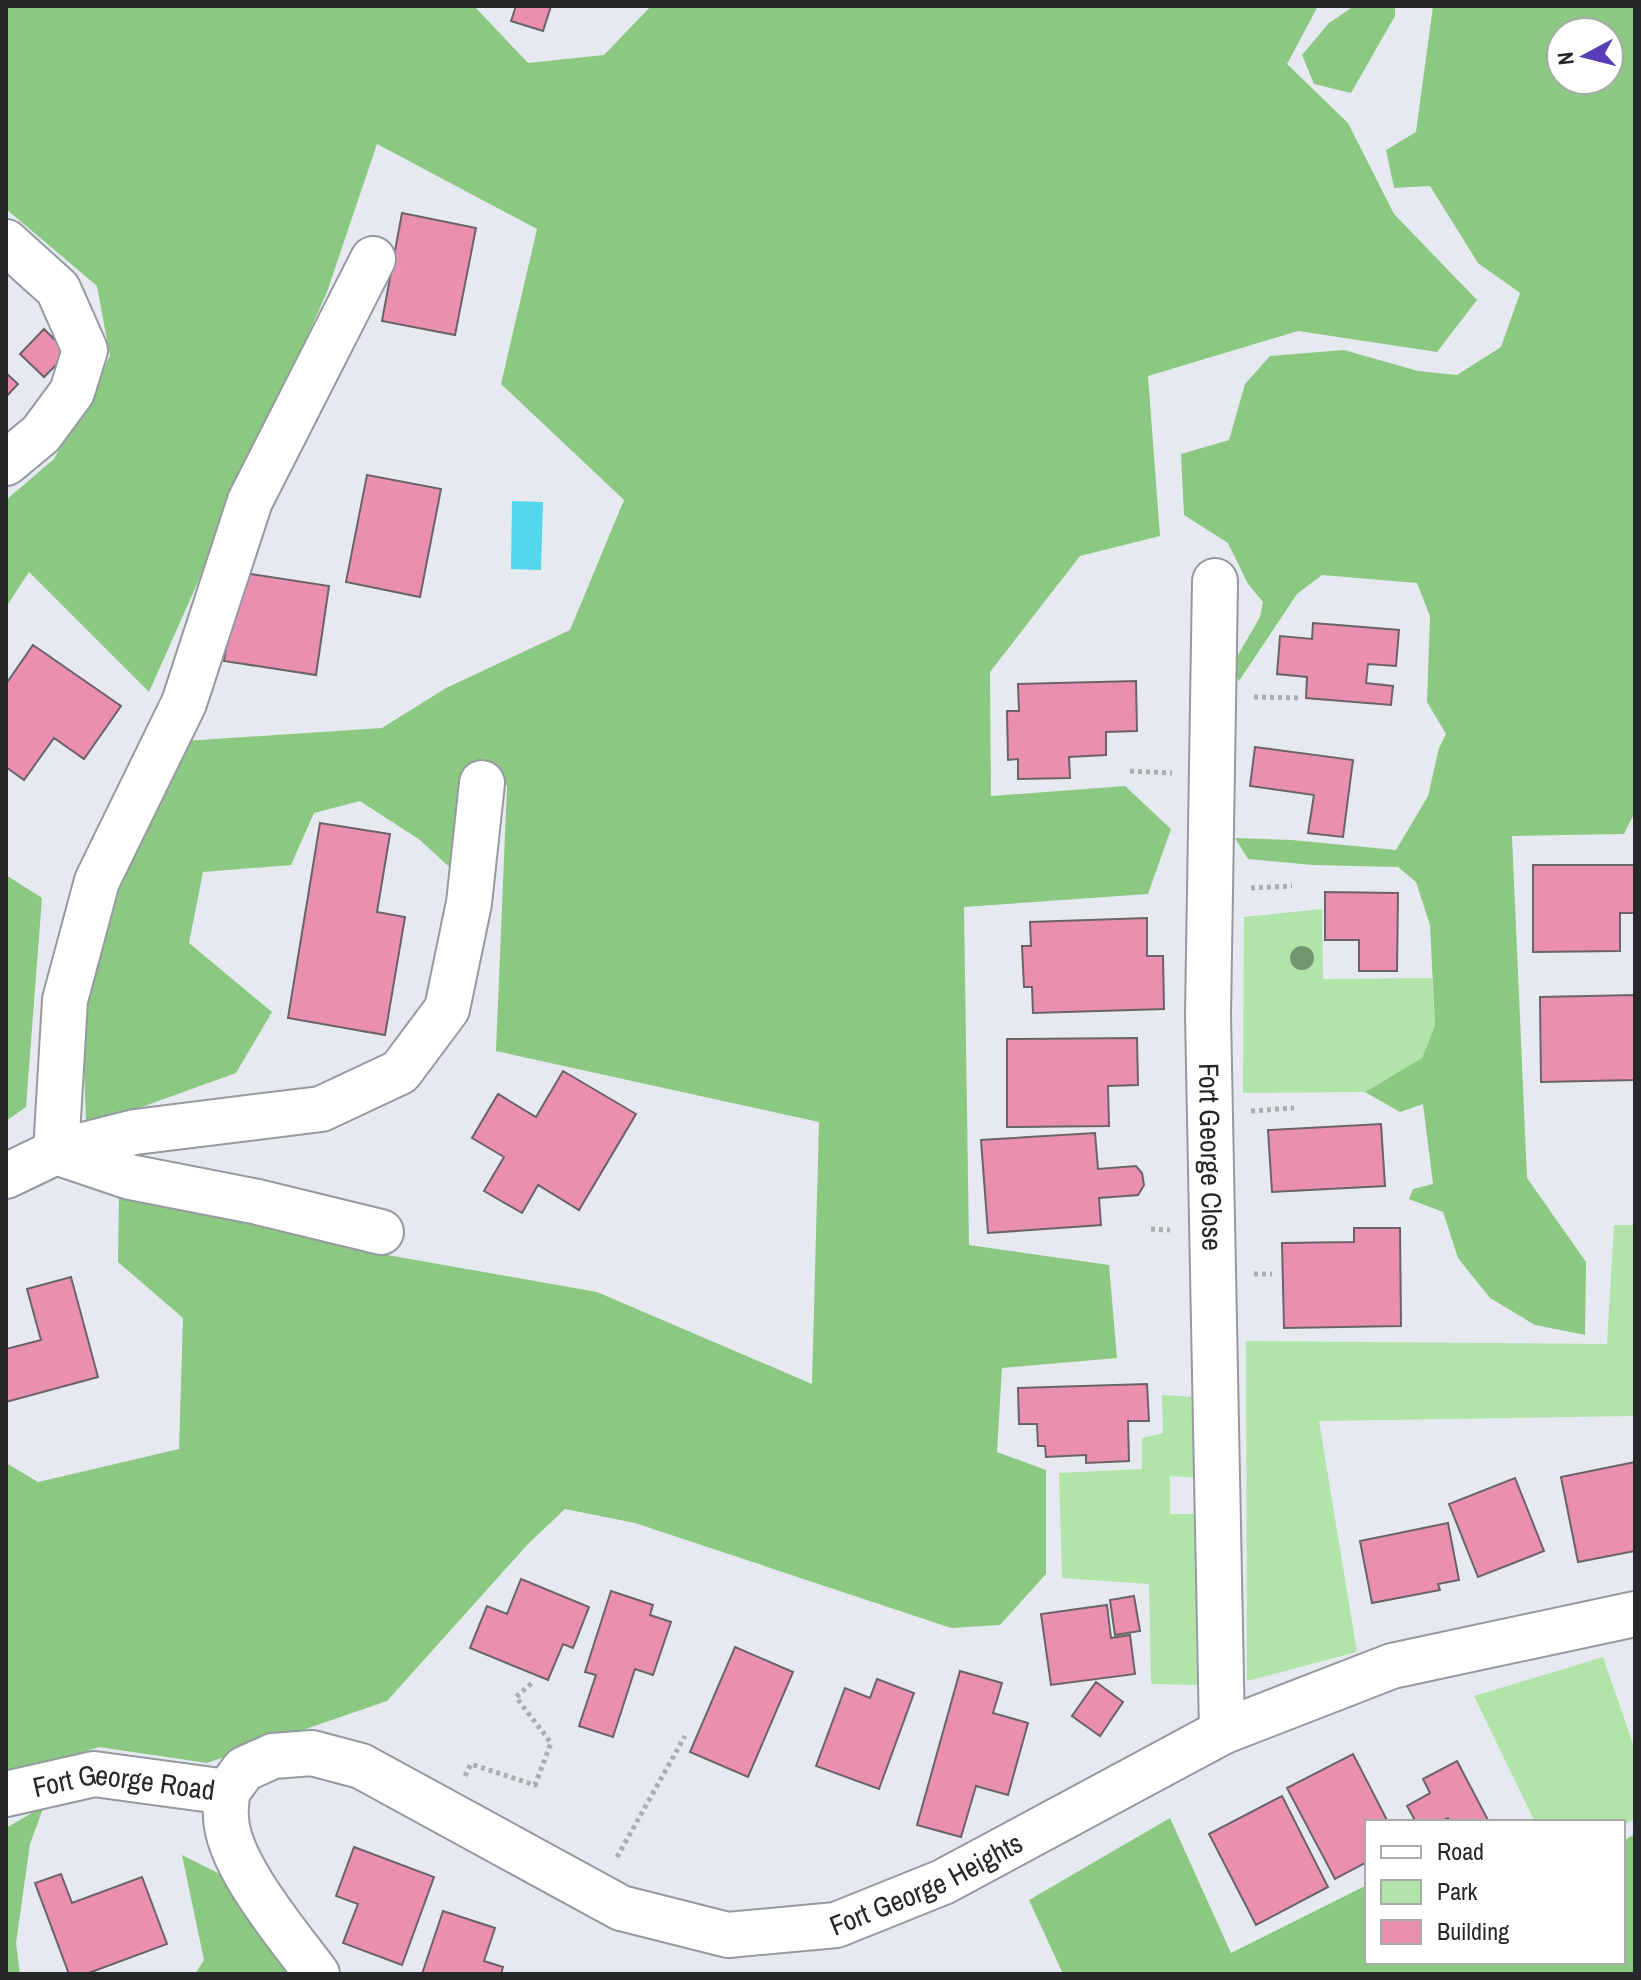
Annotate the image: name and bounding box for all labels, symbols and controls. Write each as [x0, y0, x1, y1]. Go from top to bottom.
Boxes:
north arrow [1545, 16, 1625, 96]
text: N [1549, 50, 1581, 67]
street label: Fort George Close [1190, 1063, 1232, 1251]
street label: Fort George Road [29, 1755, 217, 1809]
legend [1365, 1820, 1625, 1964]
street label: Fort George Heights [824, 1824, 1029, 1945]
text: Road [1437, 1835, 1484, 1867]
text: Park [1437, 1875, 1478, 1907]
text: Building [1437, 1915, 1509, 1947]

